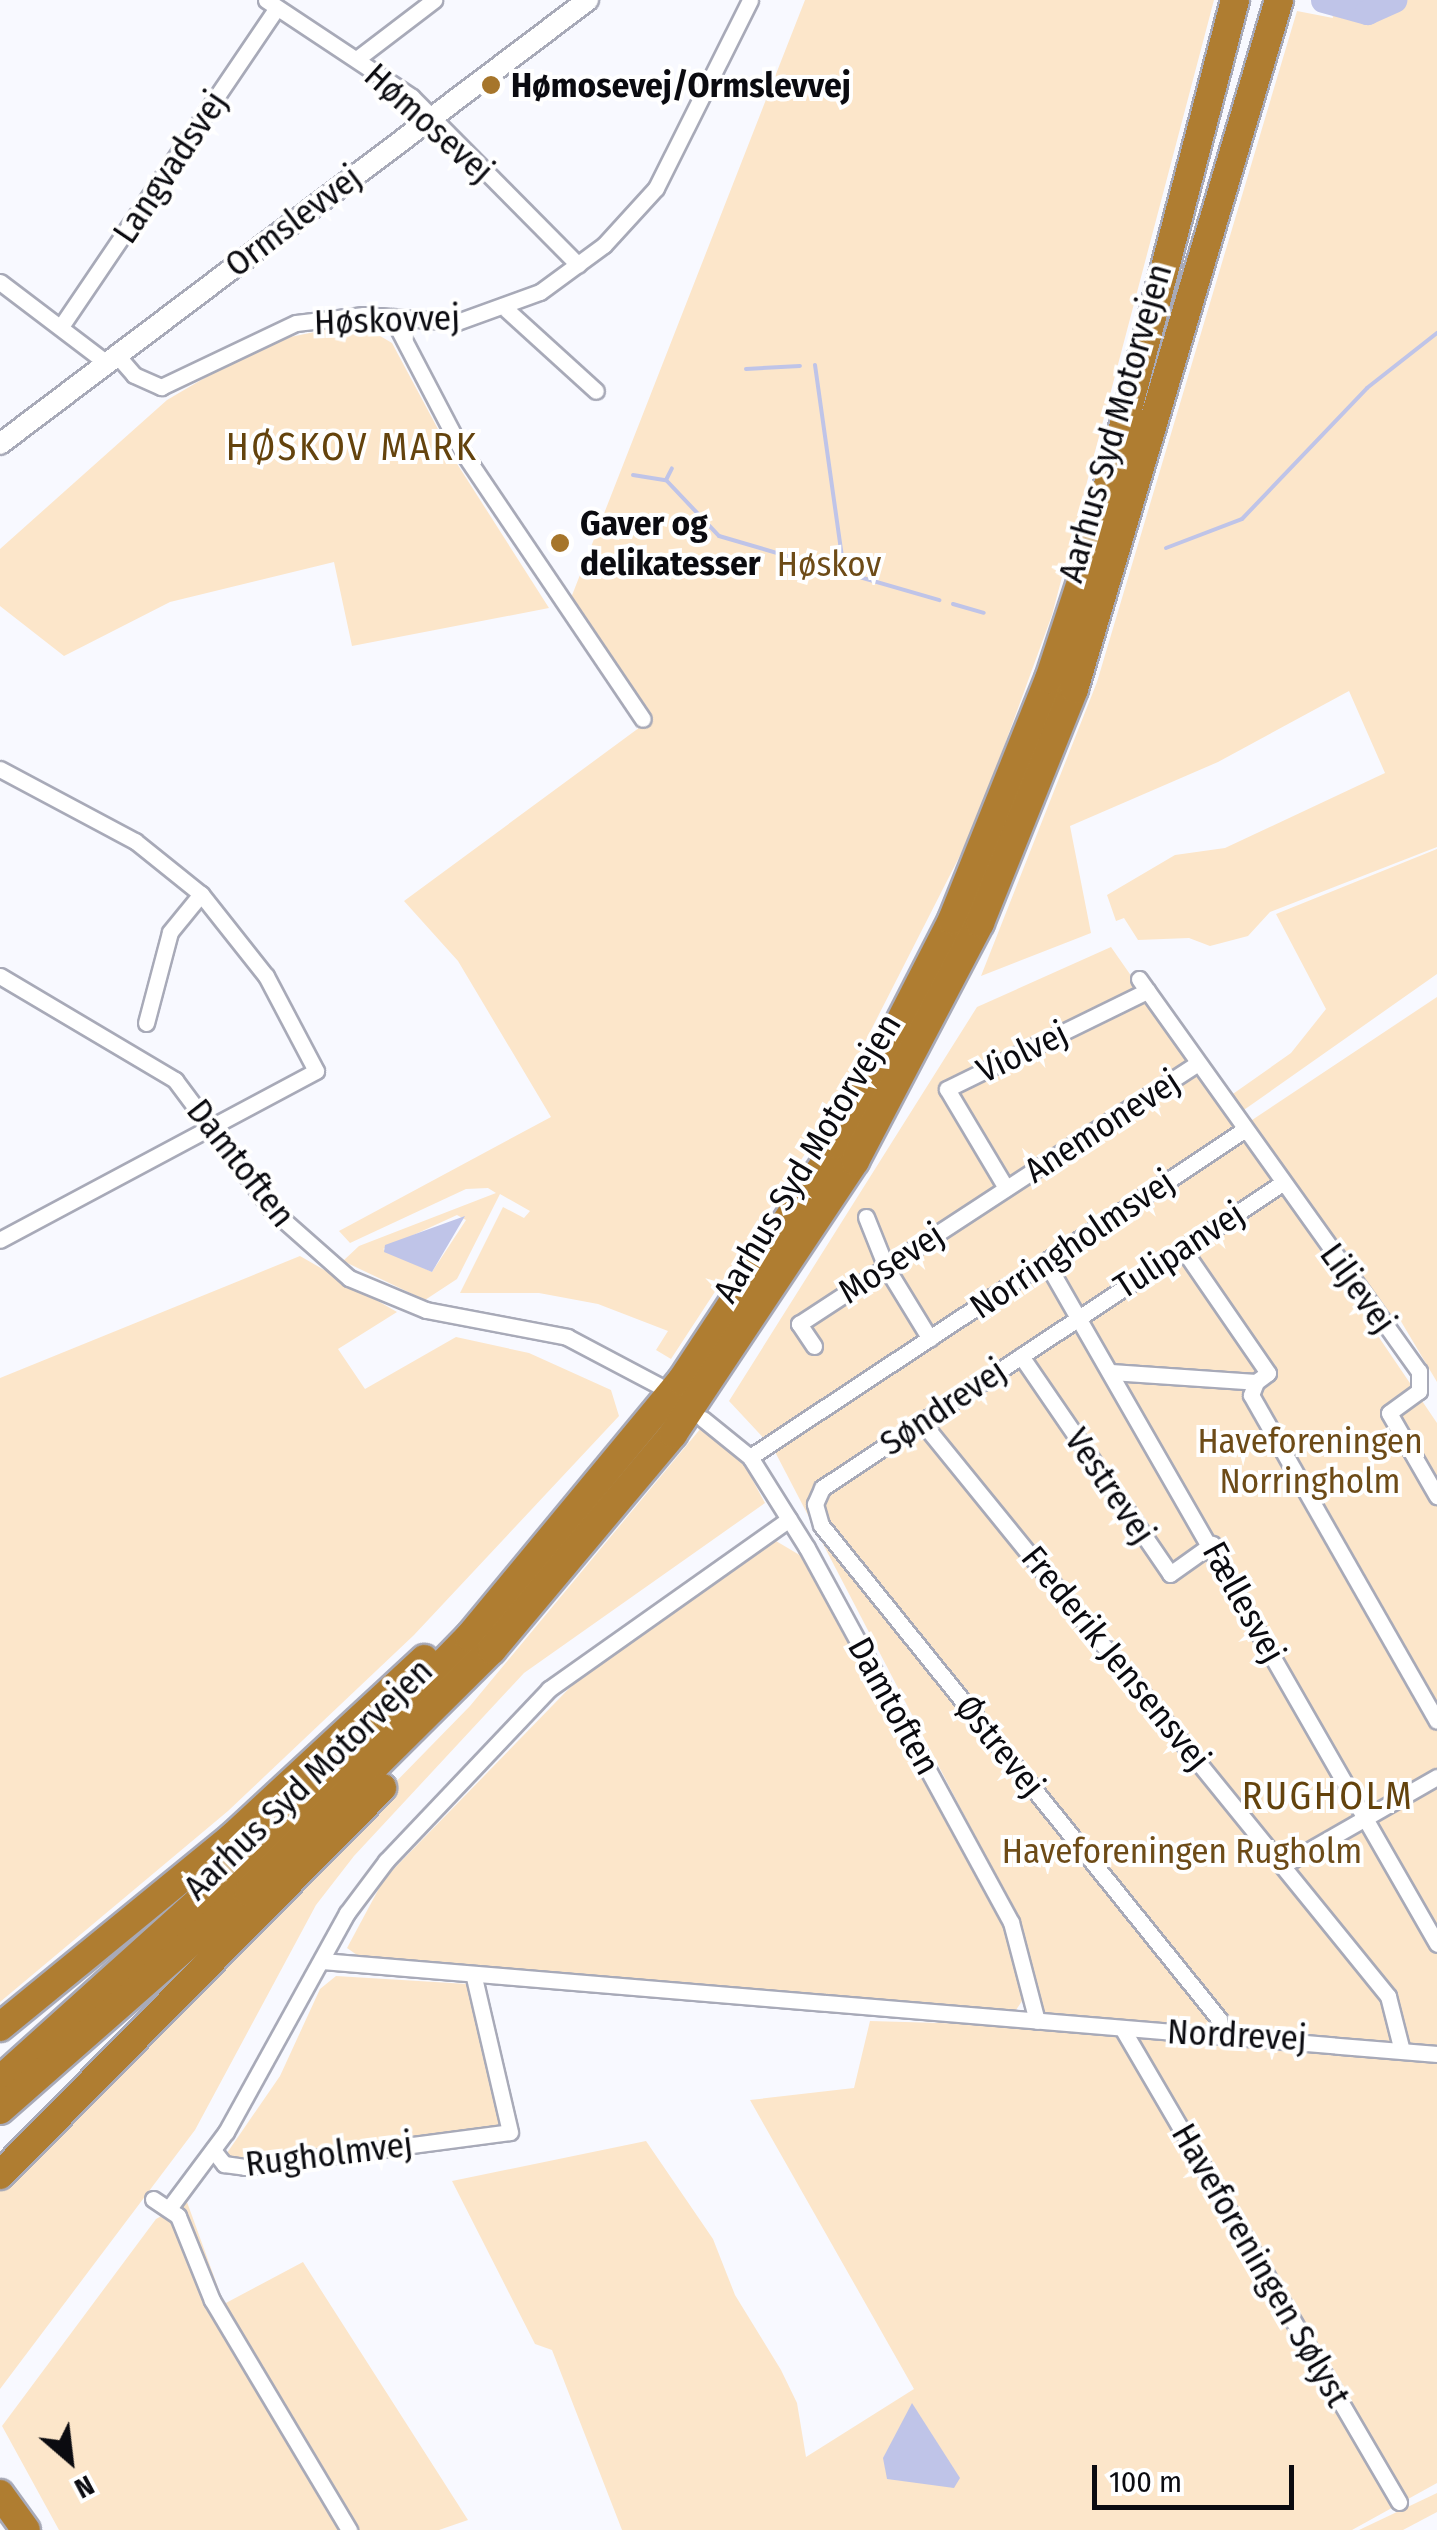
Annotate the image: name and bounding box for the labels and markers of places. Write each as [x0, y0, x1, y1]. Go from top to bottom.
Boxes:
place label: Hømosevej/Ormslevvej [511, 64, 851, 106]
marker: Hømosevej/Ormslevvej [480, 74, 502, 96]
place label: Gaver og delikatesser [580, 502, 761, 584]
marker: Gaver og delikatesser [549, 532, 571, 554]

